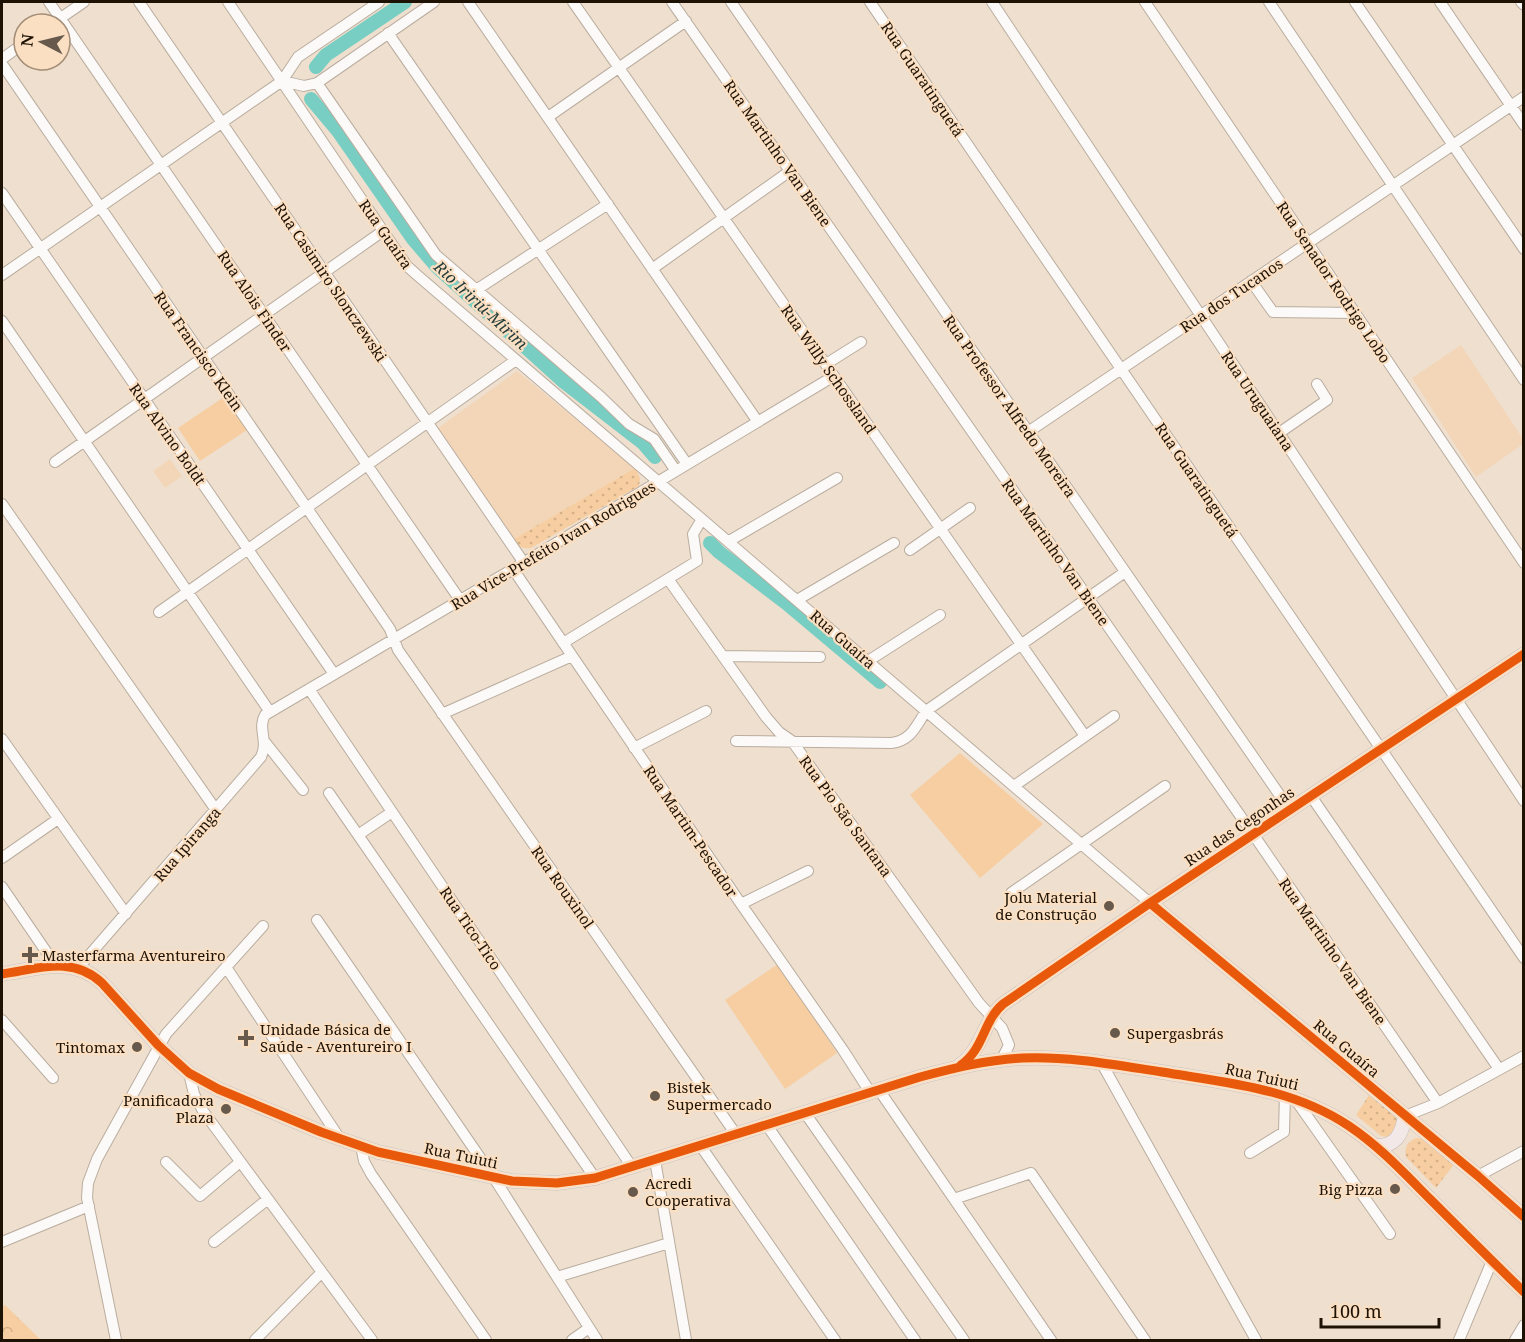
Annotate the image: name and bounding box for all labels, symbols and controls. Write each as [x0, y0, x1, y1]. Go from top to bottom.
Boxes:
north arrow [12, 12, 72, 72]
street label: Rua Guaratinguetá [877, 18, 969, 140]
text: N [15, 32, 39, 48]
street label: Rua Martinho Van Biene [720, 76, 836, 230]
street label: Rua Guaíra [355, 195, 417, 273]
street label: Rua Senador Rodrigo Lobo [1272, 197, 1396, 367]
street label: Rua Casimiro Slonczewski [270, 199, 392, 365]
street label: Rua Alois Finder [214, 246, 296, 356]
street label: Rua dos Tucanos [1176, 253, 1286, 337]
water label: Rio Iririú-Mirim [429, 255, 533, 355]
street label: Rua Francisco Klein [150, 287, 248, 415]
street label: Rua Willy Schossland [777, 301, 881, 437]
street label: Rua Professor Alfredo Moreira [939, 311, 1081, 501]
street label: Rua Uruguaiana [1217, 347, 1299, 455]
street label: Rua Alvino Boldt [125, 379, 211, 489]
street label: Rua Guaratinguetá [1151, 419, 1243, 541]
street label: Rua Martinho Van Biene [998, 475, 1114, 629]
street label: Rua Vice-Prefeito Ivan Rodrigues [447, 476, 659, 614]
street label: Rua Guaíra [806, 605, 880, 673]
street label: Rua Pio São Santana [795, 751, 897, 881]
street label: Rua Martim-Pescador [639, 761, 743, 901]
street label: Rua das Cegonhas [1180, 782, 1298, 870]
street label: Rua Ipiranga [149, 802, 225, 886]
street label: Rua Rouxinol [527, 842, 599, 932]
street label: Rua Martinho Van Biene [1275, 874, 1391, 1028]
street label: Rua Tico-Tico [436, 882, 506, 974]
place label: Jolu Material de Construção [995, 887, 1097, 924]
marker: Jolu Material de Construção [1102, 899, 1116, 913]
place label: Masterfarma Aventureiro [42, 945, 226, 965]
marker: Masterfarma Aventureiro [23, 948, 37, 962]
street label: Rua Guaíra [1310, 1014, 1384, 1082]
place label: Unidade Básica de Saúde - Aventureiro I [260, 1019, 412, 1056]
place label: Supergasbrás [1127, 1023, 1224, 1043]
marker: Supergasbrás [1108, 1026, 1122, 1040]
marker: Unidade Básica de Saúde - Aventureiro I [237, 1029, 255, 1047]
place label: Tintomax [56, 1037, 125, 1057]
marker: Tintomax [130, 1040, 144, 1054]
street label: Rua Tuiuti [1223, 1058, 1301, 1094]
place label: Bistek Supermercado [667, 1077, 772, 1114]
marker: Bistek Supermercado [648, 1089, 662, 1103]
place label: Panificadora Plaza [123, 1090, 214, 1127]
marker: Panificadora Plaza [219, 1102, 233, 1116]
street label: Rua Tuiuti [422, 1137, 500, 1173]
place label: Acredi Cooperativa [645, 1173, 731, 1210]
place label: Big Pizza [1319, 1179, 1383, 1199]
marker: Big Pizza [1388, 1182, 1402, 1196]
marker: Acredi Cooperativa [626, 1185, 640, 1199]
scale bar [1321, 1291, 1440, 1329]
text: 100 m [1330, 1299, 1382, 1323]

